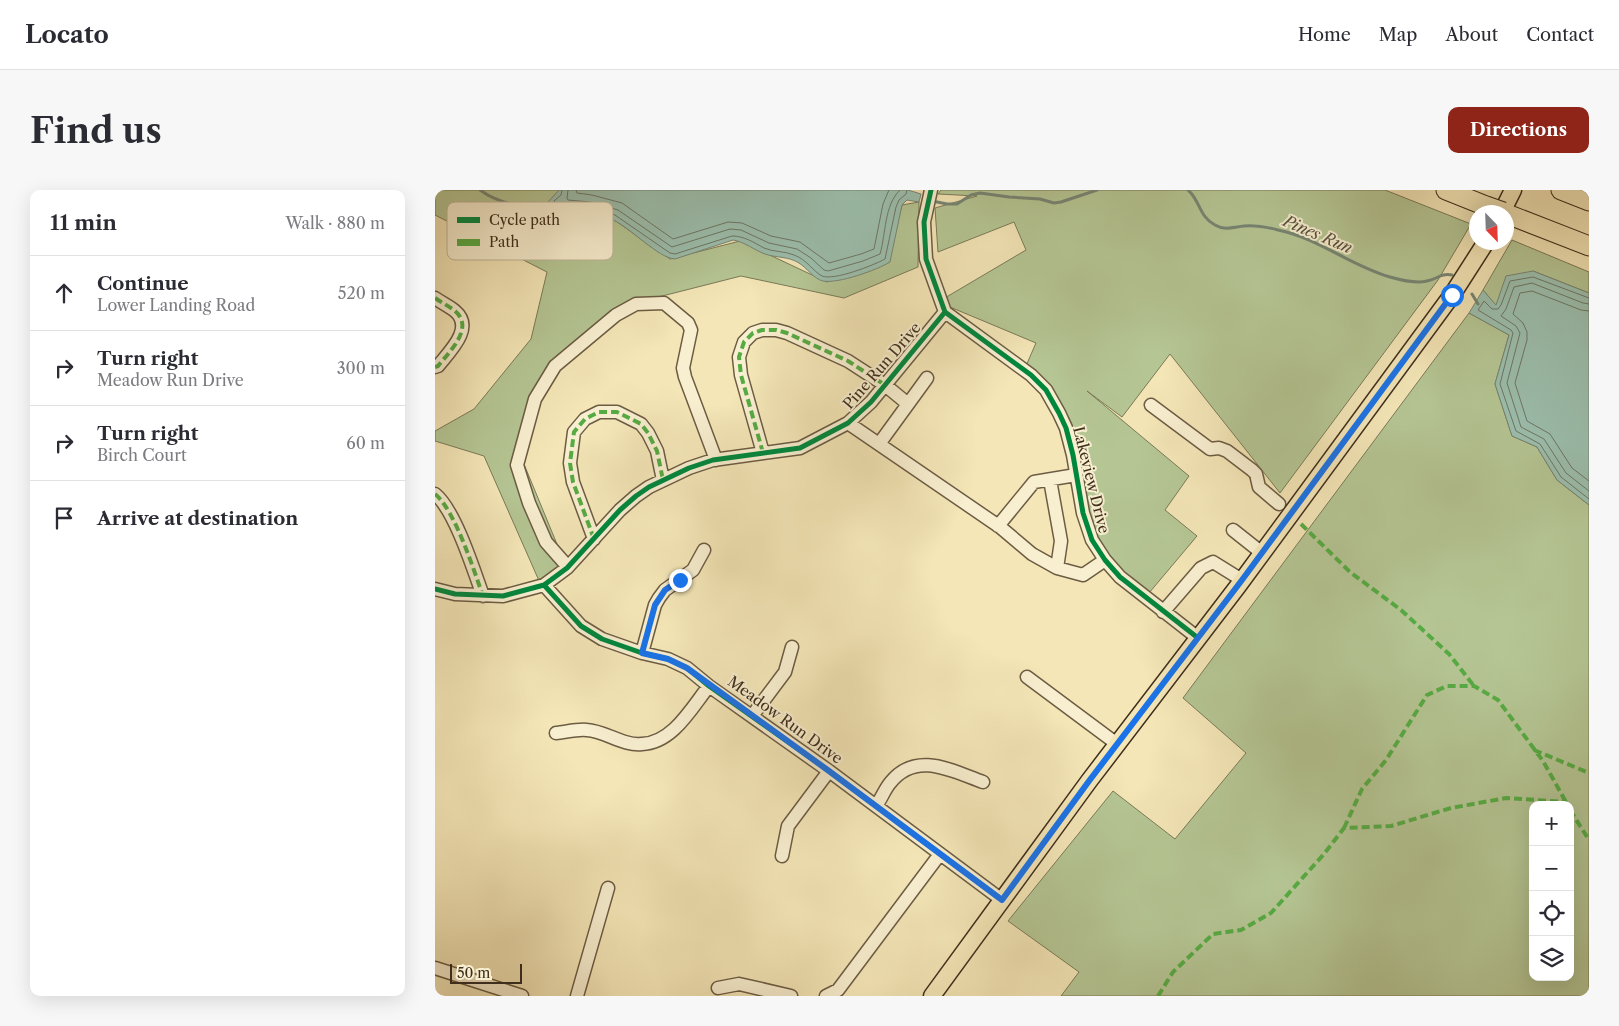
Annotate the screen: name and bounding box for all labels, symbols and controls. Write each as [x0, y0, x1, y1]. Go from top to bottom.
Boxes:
text: Locato [25, 20, 109, 49]
text: Home [1298, 24, 1351, 46]
text: Map [1379, 24, 1417, 46]
text: About [1445, 24, 1498, 46]
text: Contact [1526, 24, 1594, 46]
button: Directions [1448, 107, 1589, 153]
text: Find us [30, 109, 162, 152]
legend [447, 202, 613, 260]
north arrow [1469, 205, 1514, 250]
text: 11 min [50, 210, 117, 235]
water label: Pines Run [1279, 210, 1356, 258]
text: Cycle path [489, 211, 560, 229]
text: Walk · 880 m [286, 213, 385, 233]
text: Path [489, 233, 519, 251]
text: Continue [97, 272, 189, 295]
icon: ahead [50, 279, 78, 307]
text: 520 m [338, 283, 385, 303]
route start [1441, 284, 1464, 307]
text: Lower Landing Road [97, 295, 255, 315]
street label: Pine Run Drive [839, 318, 924, 413]
text: Turn right [97, 347, 198, 370]
icon: right [50, 354, 78, 382]
text: 300 m [337, 358, 385, 378]
text: Meadow Run Drive [97, 370, 244, 390]
text: Turn right [97, 422, 198, 445]
street label: Lakeview Drive [1069, 424, 1114, 535]
icon: right [50, 429, 78, 457]
text: 60 m [346, 433, 385, 453]
text: Birch Court [97, 445, 187, 465]
icon: arrive [50, 504, 78, 532]
text: Arrive at destination [97, 507, 298, 530]
route end [669, 569, 692, 592]
street label: Meadow Run Drive [724, 671, 847, 768]
map controls [1529, 801, 1574, 981]
button: + [1529, 801, 1574, 846]
button: − [1529, 846, 1574, 891]
button: locate [1529, 891, 1574, 936]
button: layers [1529, 936, 1574, 981]
scale bar [450, 961, 523, 984]
text: 50 m [457, 964, 490, 982]

